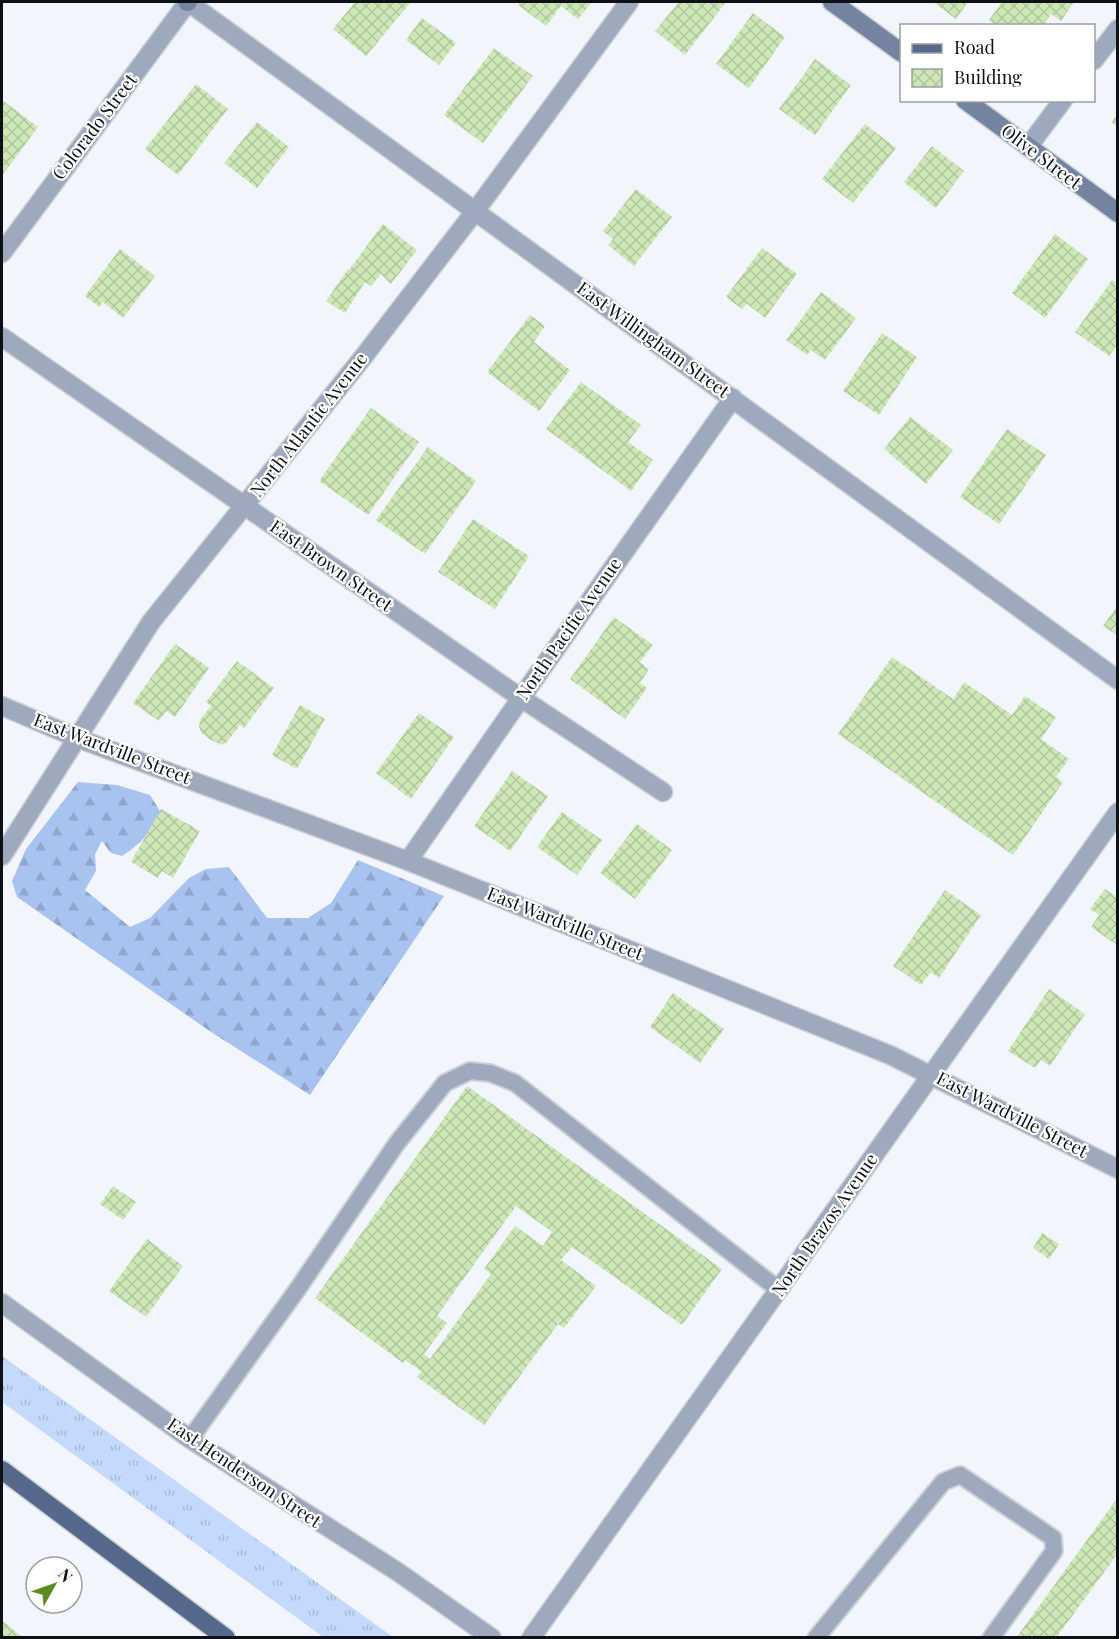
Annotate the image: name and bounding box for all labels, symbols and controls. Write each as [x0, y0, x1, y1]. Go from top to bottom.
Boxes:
legend [900, 24, 1095, 102]
text: Road [954, 35, 995, 59]
text: Building [954, 65, 1022, 89]
street label: Colorado Street [46, 68, 142, 184]
street label: Olive Street [997, 118, 1087, 194]
street label: East Willingham Street [572, 276, 735, 403]
street label: North Atlantic Avenue [244, 347, 372, 502]
street label: East Brown Street [266, 514, 398, 617]
street label: North Pacific Avenue [510, 553, 626, 704]
street label: East Wardville Street [30, 707, 195, 789]
street label: East Wardville Street [484, 881, 648, 966]
street label: East Wardville Street [933, 1066, 1093, 1163]
street label: North Brazos Avenue [766, 1148, 883, 1301]
street label: East Henderson Street [163, 1412, 327, 1533]
north arrow [24, 1555, 84, 1615]
text: N [54, 1564, 78, 1587]

